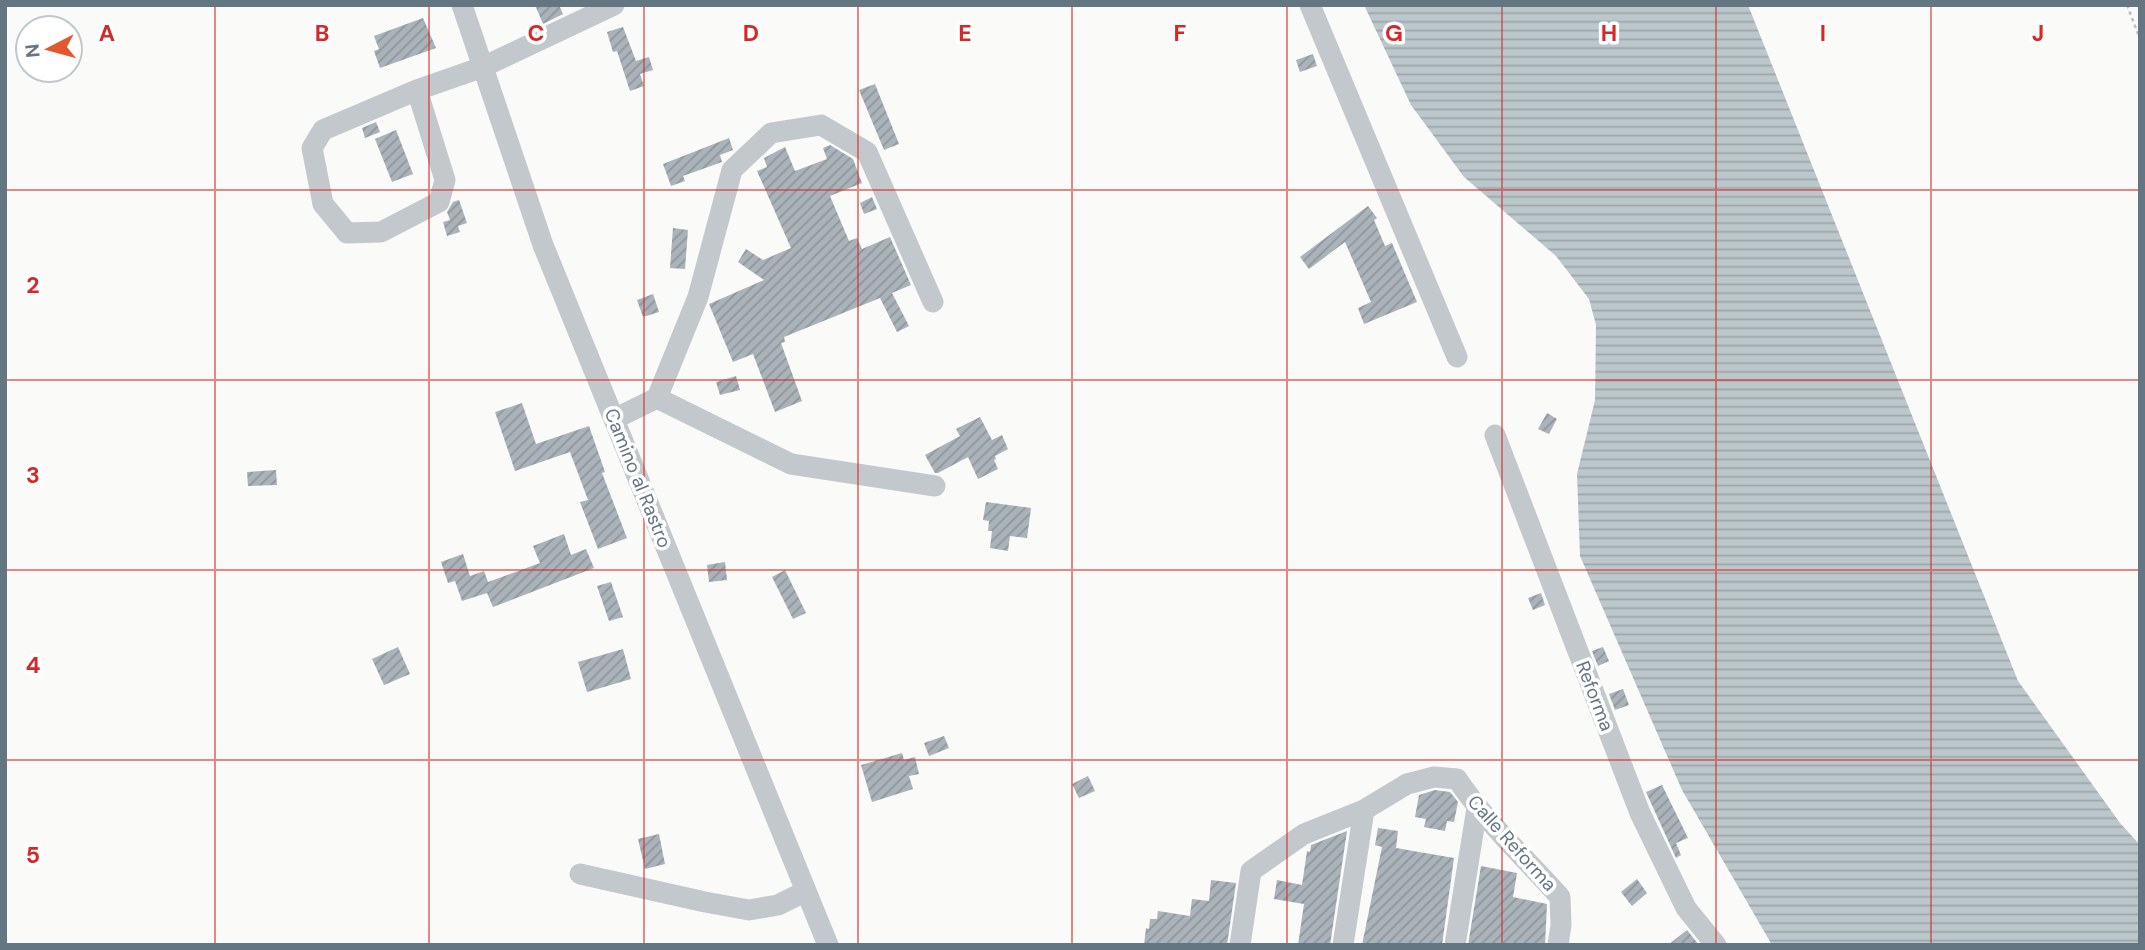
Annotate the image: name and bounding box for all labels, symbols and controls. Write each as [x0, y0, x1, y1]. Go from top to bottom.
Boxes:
north arrow [14, 14, 84, 84]
text: A [99, 18, 115, 48]
text: B [315, 18, 329, 48]
text: C [528, 18, 544, 48]
text: D [743, 18, 759, 48]
text: E [958, 18, 972, 48]
text: F [1174, 18, 1187, 48]
text: G [1385, 18, 1403, 48]
text: H [1601, 18, 1617, 48]
text: I [1820, 18, 1826, 48]
text: J [2032, 18, 2044, 48]
text: N [19, 43, 46, 59]
text: 2 [26, 270, 40, 300]
street label: Camino al Rastro [599, 405, 677, 551]
text: 3 [26, 460, 40, 490]
text: 4 [26, 650, 41, 680]
street label: Reforma [1570, 657, 1620, 735]
street label: Calle Reforma [1462, 790, 1562, 896]
text: 5 [26, 840, 40, 870]

